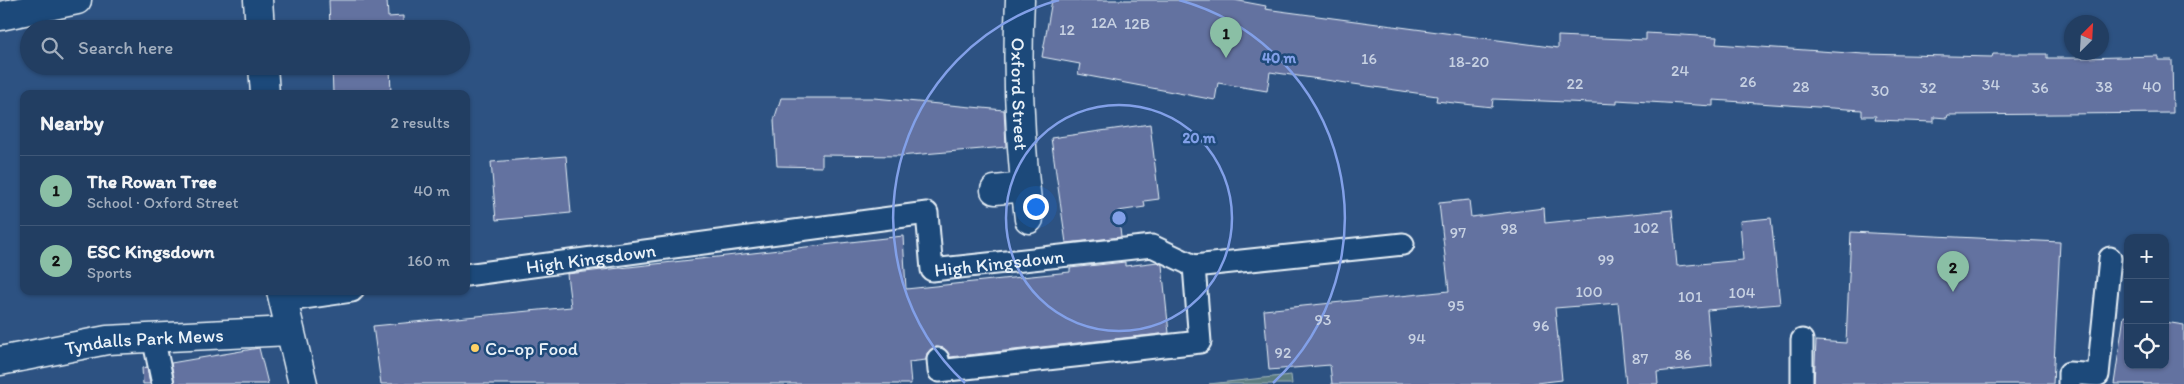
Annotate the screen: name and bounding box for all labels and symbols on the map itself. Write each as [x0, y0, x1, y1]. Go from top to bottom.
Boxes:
house number: 12A [1091, 13, 1117, 32]
house number: 12B [1124, 14, 1150, 33]
north arrow [2064, 15, 2109, 60]
pin: 1 [1210, 17, 1242, 58]
house number: 12 [1059, 20, 1076, 39]
street label: Oxford Street [1006, 37, 1033, 151]
text: 40 m [1262, 49, 1297, 67]
house number: 16 [1361, 49, 1377, 68]
house number: 18-20 [1449, 52, 1489, 71]
house number: 24 [1671, 61, 1689, 80]
house number: 26 [1740, 72, 1756, 91]
house number: 22 [1567, 74, 1584, 93]
house number: 34 [1982, 75, 2001, 94]
house number: 28 [1792, 77, 1810, 96]
house number: 38 [2095, 77, 2113, 96]
house number: 40 [2142, 77, 2162, 96]
house number: 32 [1919, 78, 1937, 97]
house number: 36 [2031, 78, 2049, 97]
house number: 30 [1871, 81, 1889, 100]
text: 20 m [1182, 129, 1216, 147]
your location [1023, 194, 1049, 220]
centre of rings [1110, 209, 1128, 227]
house number: 102 [1633, 218, 1659, 237]
house number: 98 [1500, 219, 1518, 238]
house number: 97 [1450, 223, 1466, 242]
street label: High Kingsdown [525, 239, 657, 279]
street label: High Kingsdown [933, 245, 1065, 282]
house number: 99 [1598, 250, 1614, 269]
pin: 2 [1937, 251, 1969, 292]
house number: 100 [1575, 282, 1603, 301]
house number: 104 [1729, 283, 1756, 302]
house number: 101 [1678, 287, 1703, 306]
house number: 95 [1448, 296, 1464, 315]
house number: 93 [1314, 310, 1332, 329]
house number: 96 [1533, 316, 1549, 335]
street label: Tyndalls Park Mews [63, 323, 224, 360]
house number: 94 [1408, 329, 1426, 348]
place label: Co-op Food [485, 337, 578, 360]
marker: Co-op Food [469, 342, 481, 354]
house number: 92 [1275, 343, 1292, 362]
house number: 86 [1674, 345, 1692, 364]
house number: 87 [1632, 349, 1648, 368]

